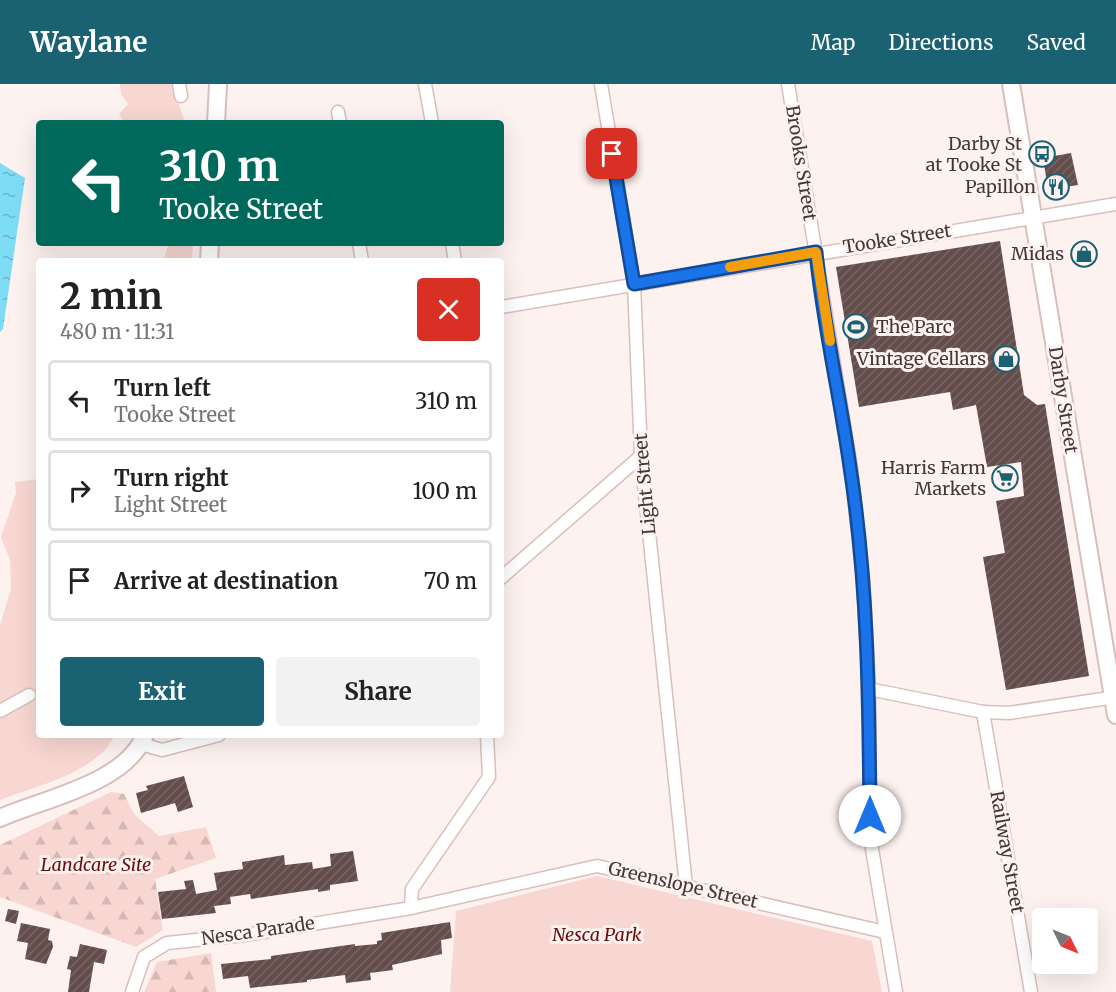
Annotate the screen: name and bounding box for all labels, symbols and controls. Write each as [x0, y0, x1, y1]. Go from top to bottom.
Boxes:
text: Waylane [30, 24, 147, 60]
text: Map [811, 29, 855, 56]
text: Directions [888, 29, 993, 56]
text: Saved [1026, 29, 1086, 56]
street label: Brooks Street [781, 103, 822, 222]
pin [586, 128, 637, 179]
place label: Darby St at Tooke St [926, 132, 1022, 176]
icon: arrive [595, 137, 628, 170]
bus stop icon: Darby St at Tooke St [1027, 139, 1057, 169]
text: 310 m [159, 140, 279, 192]
icon: left [60, 144, 138, 222]
restaurant icon: Papillon [1041, 172, 1071, 202]
place label: Papillon [965, 175, 1036, 198]
text: Tooke Street [159, 192, 323, 226]
street label: Tooke Street [841, 219, 953, 258]
shop icon: Midas [1069, 239, 1099, 269]
place label: Midas [1011, 242, 1064, 265]
text: 2 min [60, 274, 163, 319]
button: close [417, 278, 480, 341]
sports icon: The Parc [841, 312, 871, 342]
place label: The Parc [876, 315, 952, 338]
text: 480 m · 11:31 [60, 319, 174, 344]
shop icon: Vintage Cellars [991, 344, 1021, 374]
street label: Darby Street [1044, 345, 1083, 455]
place label: Vintage Cellars [856, 347, 986, 370]
text: Turn left [114, 374, 211, 402]
icon: left [63, 384, 96, 417]
text: 310 m [415, 387, 477, 415]
text: Tooke Street [114, 402, 235, 427]
street label: Light Street [629, 432, 660, 536]
place label: Harris Farm Markets [881, 456, 986, 500]
supermarket icon: Harris Farm Markets [990, 463, 1020, 493]
text: Turn right [114, 464, 228, 492]
icon: right [63, 474, 96, 507]
text: 100 m [412, 477, 477, 505]
text: Light Street [114, 492, 227, 517]
icon: arrive [63, 564, 96, 597]
text: Arrive at destination [114, 567, 338, 595]
text: 70 m [424, 567, 477, 595]
button: Exit [60, 657, 264, 726]
button: Share [276, 657, 480, 726]
position arrow [838, 784, 902, 848]
street label: Railway Street [985, 789, 1030, 915]
park label: Landcare Site [41, 853, 151, 876]
street label: Greenslope Street [606, 856, 760, 913]
north arrow [1032, 908, 1098, 974]
map controls [1032, 908, 1098, 974]
street label: Nesca Parade [200, 911, 316, 950]
park label: Nesca Park [552, 923, 642, 946]

